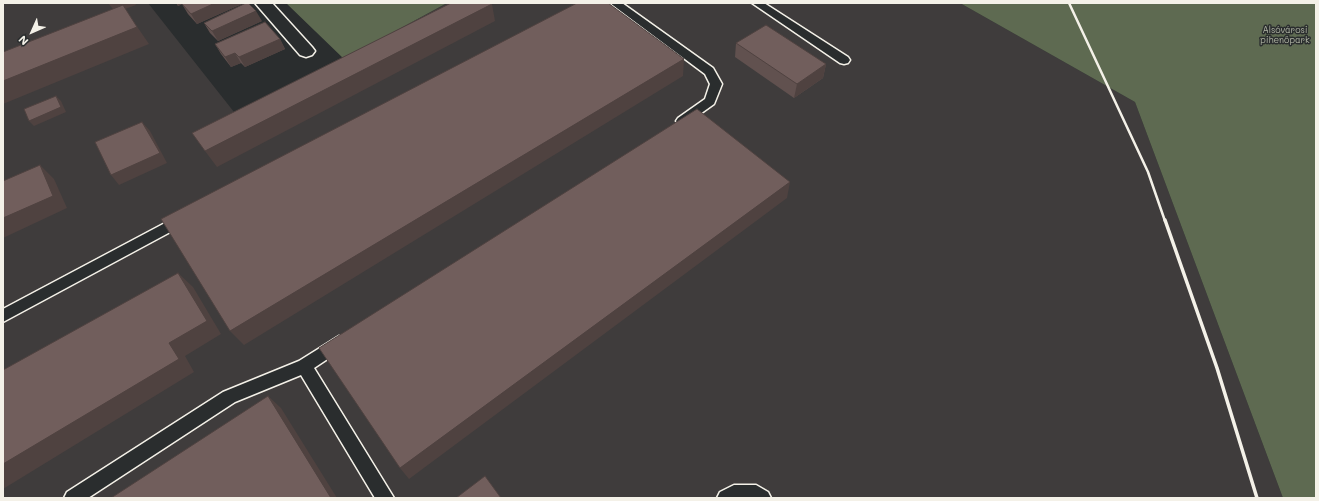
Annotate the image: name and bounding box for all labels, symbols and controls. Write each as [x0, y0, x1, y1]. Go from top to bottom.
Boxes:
north arrow [12, 12, 52, 52]
park label: Alsóvárosi pihenőpark [1260, 25, 1310, 46]
text: N [15, 33, 31, 49]

